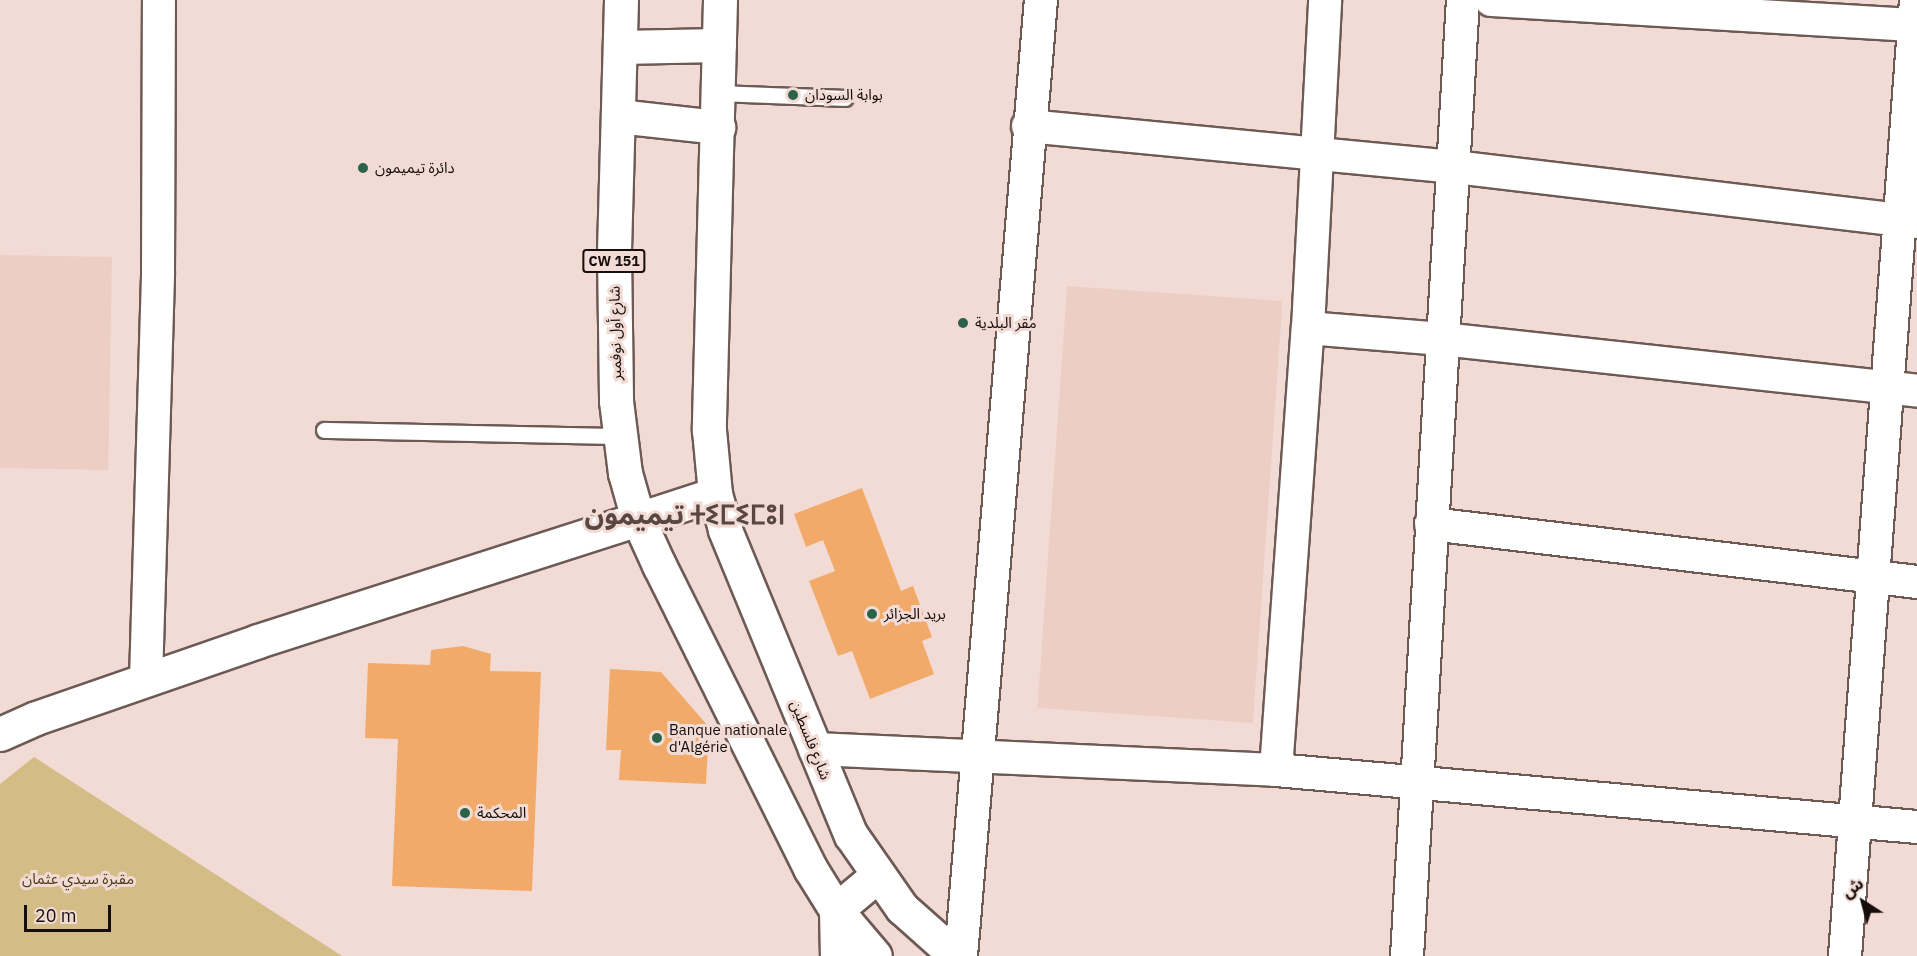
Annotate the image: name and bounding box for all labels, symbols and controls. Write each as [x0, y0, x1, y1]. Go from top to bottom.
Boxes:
place label: بوابة السودان [805, 86, 883, 104]
marker: بوابة السودان [786, 88, 800, 102]
place label: دائرة ﺗﻴﻤﻴﻤﻮن [375, 159, 455, 177]
marker: دائرة ﺗﻴﻤﻴﻤﻮن [356, 161, 370, 175]
road number: CW 151 [581, 250, 647, 272]
street label: شارع أول نوفمبر [605, 286, 625, 380]
place label: مقر البلدية [975, 314, 1037, 332]
marker: مقر البلدية [956, 316, 970, 330]
district label: تيميمون ⵜⵉⵎⵉⵎⵓⵏ [585, 498, 785, 530]
place label: بريد الجزائر [884, 605, 946, 623]
marker: بريد الجزائر [865, 607, 879, 621]
street label: شارع فلسطين [787, 698, 835, 782]
place label: Banque nationale d'Algérie [669, 720, 787, 755]
marker: Banque nationale d'Algérie [650, 731, 664, 745]
place label: المحكمة [477, 804, 526, 822]
marker: المحكمة [458, 806, 472, 820]
park label: مقبرة سيدي عثمان [22, 870, 134, 888]
north arrow [1833, 872, 1893, 932]
text: ش [1838, 873, 1867, 902]
scale bar [27, 893, 114, 931]
text: 20 m [35, 904, 77, 927]

